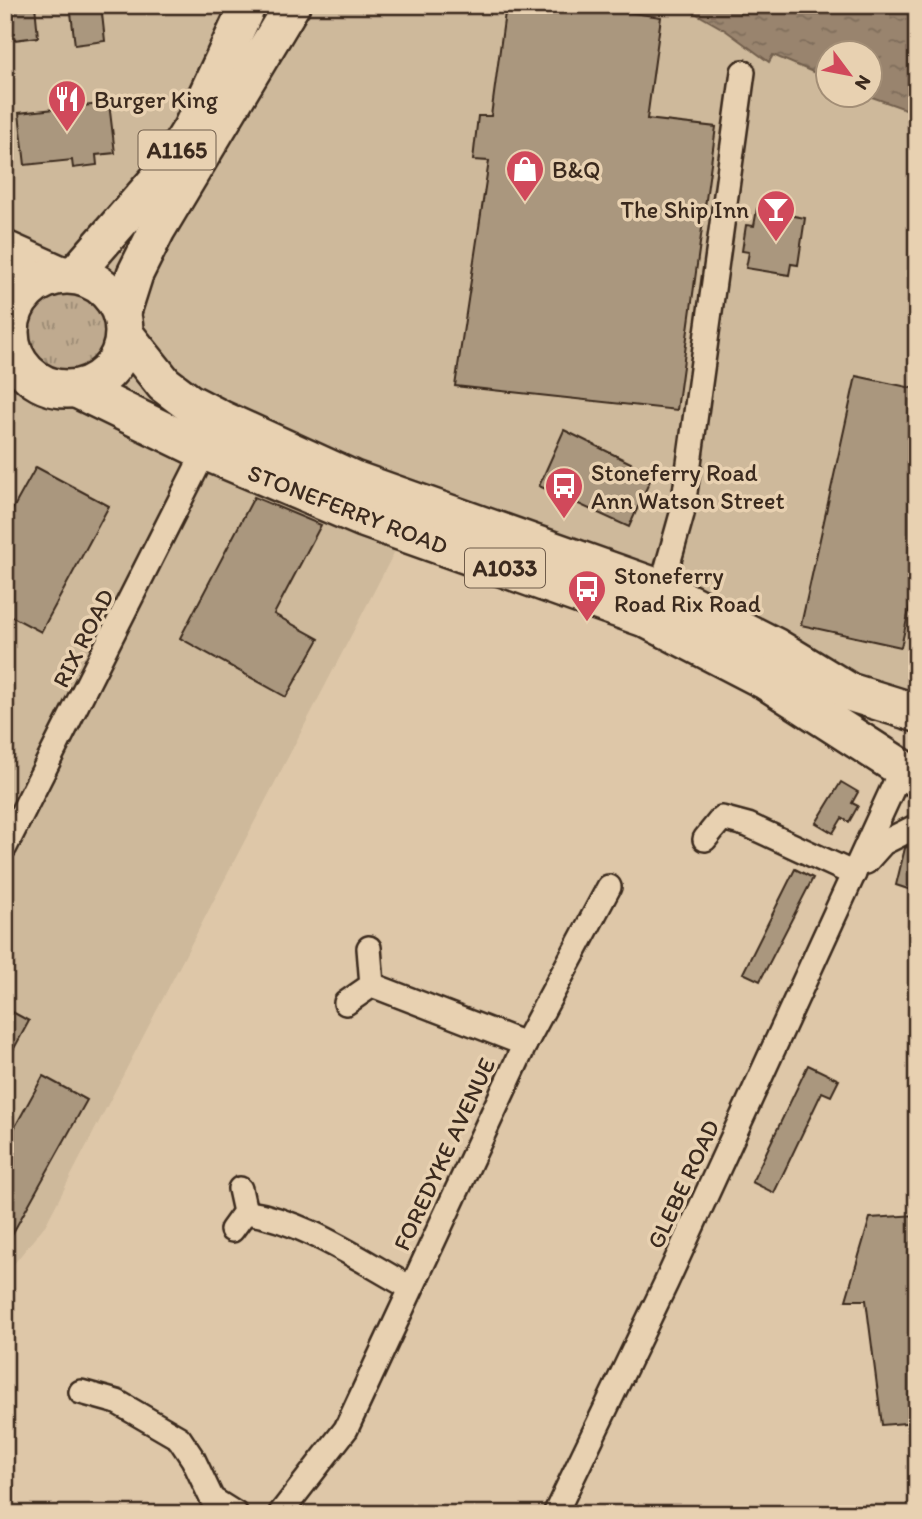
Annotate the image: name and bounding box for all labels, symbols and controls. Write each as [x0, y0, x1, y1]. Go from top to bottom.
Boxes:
north arrow [814, 38, 884, 108]
text: N [850, 71, 876, 94]
restaurant icon: Burger King [46, 78, 88, 133]
place label: Burger King [94, 85, 219, 114]
road number: A1165 [138, 130, 216, 169]
shop icon: B&Q [504, 148, 546, 203]
place label: B&Q [552, 155, 600, 184]
bar icon: The Ship Inn [755, 188, 797, 243]
place label: The Ship Inn [620, 195, 749, 224]
street label: STONEFERRY ROAD [244, 458, 452, 560]
place label: Stoneferry Road Ann Watson Street [591, 458, 784, 515]
bus stop icon: Stoneferry Road Ann Watson Street [543, 465, 585, 520]
road number: A1033 [465, 548, 545, 588]
place label: Stoneferry Road Rix Road [614, 561, 761, 618]
bus stop icon: Stoneferry Road Rix Road [566, 568, 608, 623]
street label: RIX ROAD [46, 584, 120, 692]
street label: FOREDYKE AVENUE [387, 1053, 501, 1255]
street label: GLEBE ROAD [641, 1115, 725, 1253]

